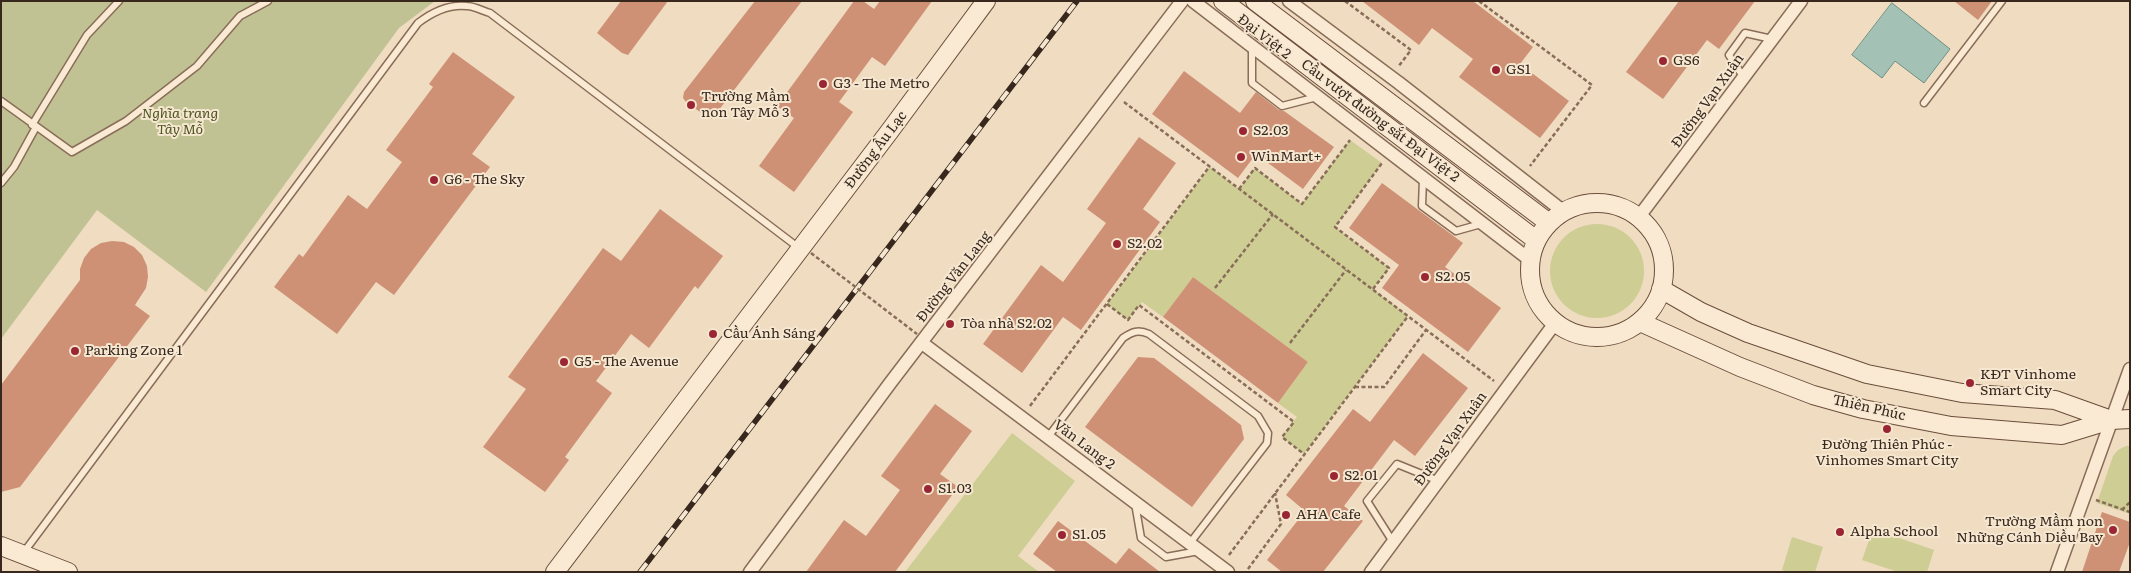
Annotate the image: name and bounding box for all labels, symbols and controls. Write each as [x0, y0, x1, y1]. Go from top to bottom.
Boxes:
street label: Đại Việt 2 [1234, 11, 1294, 63]
street label: Đường Vạn Xuân [1668, 51, 1748, 151]
place label: GS6 [1673, 53, 1699, 69]
marker: GS6 [1657, 55, 1669, 67]
street label: Cầu vượt đường sắt Đại Việt 2 [1298, 56, 1462, 186]
place label: GS1 [1506, 62, 1531, 78]
marker: GS1 [1490, 64, 1502, 76]
place label: G3 - The Metro [833, 76, 930, 92]
marker: G3 - The Metro [817, 78, 829, 90]
place label: Trường Mầm non Tây Mỗ 3 [701, 89, 790, 121]
marker: Trường Mầm non Tây Mỗ 3 [685, 99, 697, 111]
park label: Nghĩa trang Tây Mỗ [142, 106, 218, 138]
street label: Đường Âu Lạc [841, 108, 911, 192]
place label: S2.03 [1253, 123, 1289, 139]
marker: S2.03 [1237, 125, 1249, 137]
place label: WinMart+ [1251, 149, 1322, 165]
marker: WinMart+ [1235, 151, 1247, 163]
place label: G6 - The Sky [444, 172, 525, 188]
marker: G6 - The Sky [428, 174, 440, 186]
street label: Đường Văn Lang [913, 228, 995, 326]
place label: S2.02 [1127, 236, 1162, 252]
marker: S2.02 [1111, 238, 1123, 250]
place label: S2.05 [1435, 269, 1470, 285]
marker: S2.05 [1419, 271, 1431, 283]
place label: Tòa nhà S2.02 [960, 316, 1052, 332]
marker: Tòa nhà S2.02 [944, 318, 956, 330]
place label: Cầu Ánh Sáng [723, 326, 816, 342]
marker: Cầu Ánh Sáng [707, 328, 719, 340]
place label: Parking Zone 1 [85, 343, 182, 359]
marker: Parking Zone 1 [69, 345, 81, 357]
place label: G5 - The Avenue [574, 354, 679, 370]
marker: G5 - The Avenue [558, 356, 570, 368]
place label: KĐT Vinhome Smart City [1980, 367, 2076, 400]
marker: KĐT Vinhome Smart City [1964, 377, 1976, 389]
street label: Đường Vạn Xuân [1411, 389, 1491, 489]
street label: Thiên Phúc [1831, 391, 1907, 425]
street label: Văn Lang 2 [1050, 416, 1118, 474]
marker: Đường Thiên Phúc - Vinhomes Smart City [1881, 423, 1893, 435]
place label: Đường Thiên Phúc - Vinhomes Smart City [1815, 437, 1959, 470]
place label: S2.01 [1344, 468, 1378, 484]
marker: S2.01 [1328, 470, 1340, 482]
place label: S1.03 [938, 481, 972, 497]
marker: S1.03 [922, 483, 934, 495]
place label: AHA Cafe [1296, 507, 1361, 523]
marker: AHA Cafe [1280, 509, 1292, 521]
place label: Trường Mầm non Những Cánh Diều Bay [1956, 514, 2103, 546]
place label: Alpha School [1850, 524, 1938, 540]
marker: Trường Mầm non Những Cánh Diều Bay [2107, 524, 2119, 536]
marker: Alpha School [1834, 526, 1846, 538]
place label: S1.05 [1072, 527, 1106, 543]
marker: S1.05 [1056, 529, 1068, 541]

